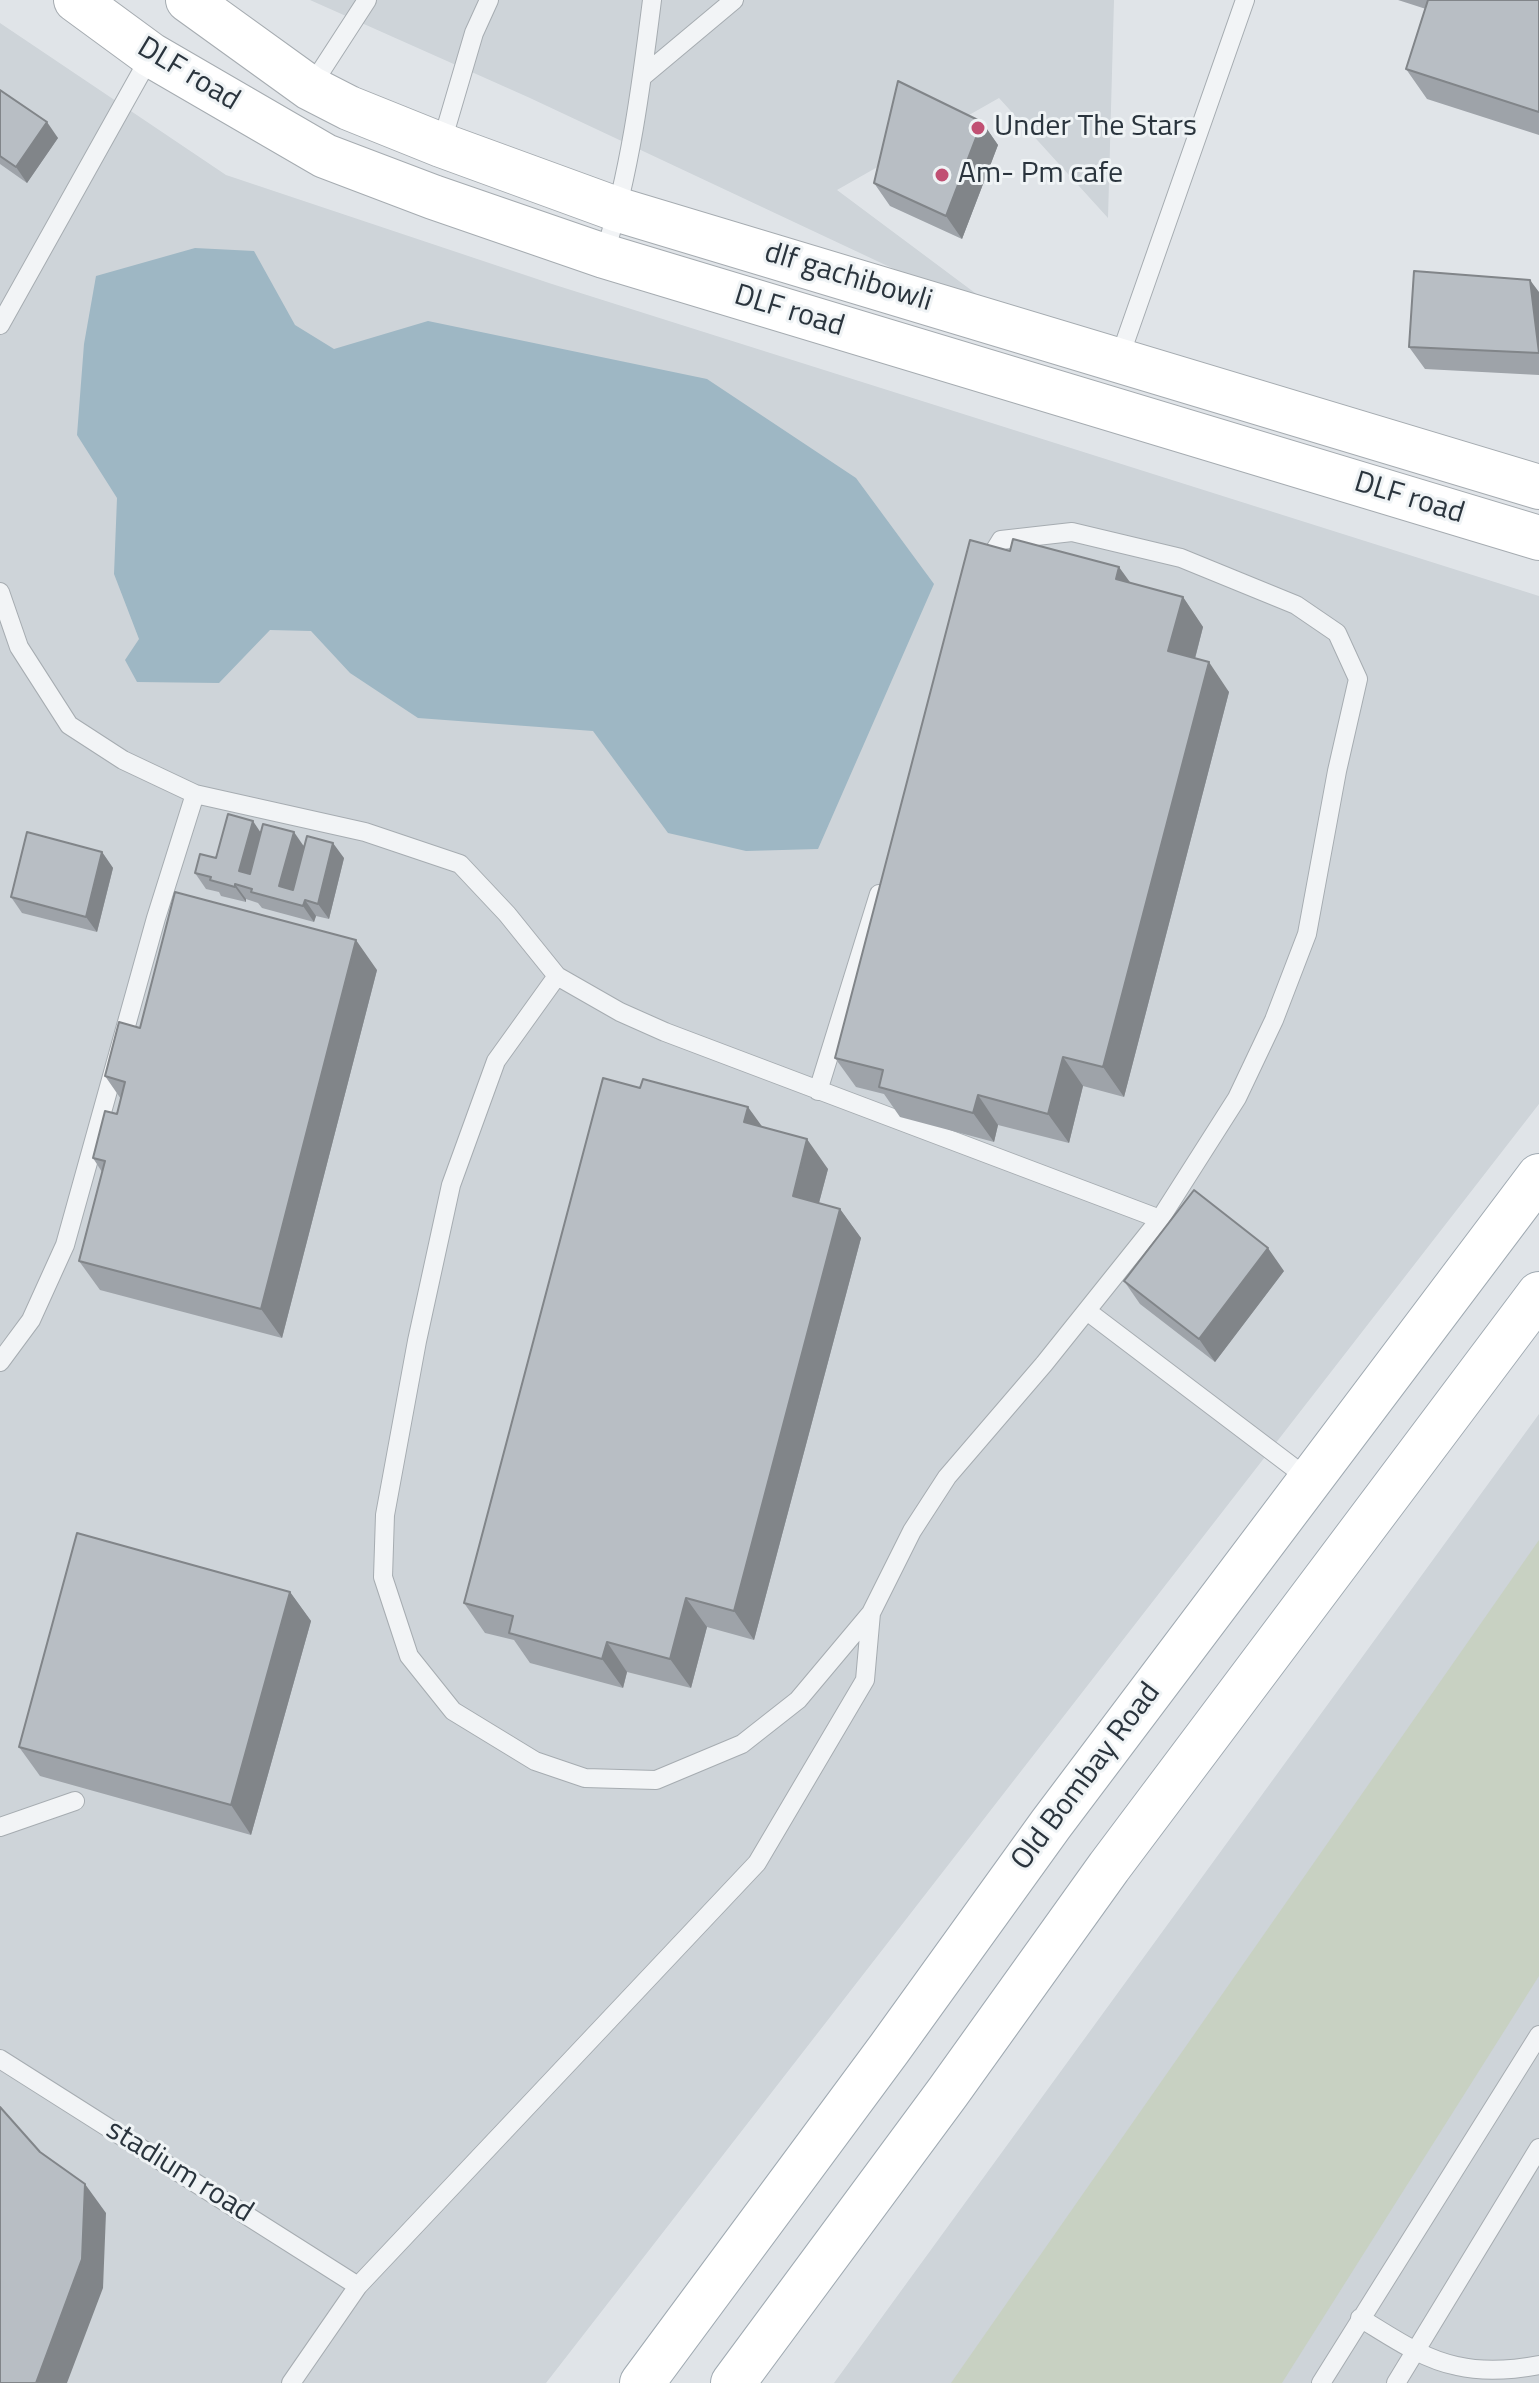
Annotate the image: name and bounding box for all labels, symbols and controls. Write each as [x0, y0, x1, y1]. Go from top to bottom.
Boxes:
street label: DLF road [130, 30, 246, 120]
place label: Under The Stars [994, 110, 1197, 146]
marker: Under The Stars [969, 119, 987, 137]
place label: Am- Pm cafe [958, 157, 1123, 193]
marker: Am- Pm cafe [933, 166, 951, 184]
street label: dlf gachibowli [760, 235, 936, 321]
street label: DLF road [730, 278, 848, 346]
street label: DLF road [1350, 465, 1468, 533]
street label: Old Bombay Road [1005, 1676, 1169, 1878]
street label: stadium road [99, 2113, 259, 2231]

